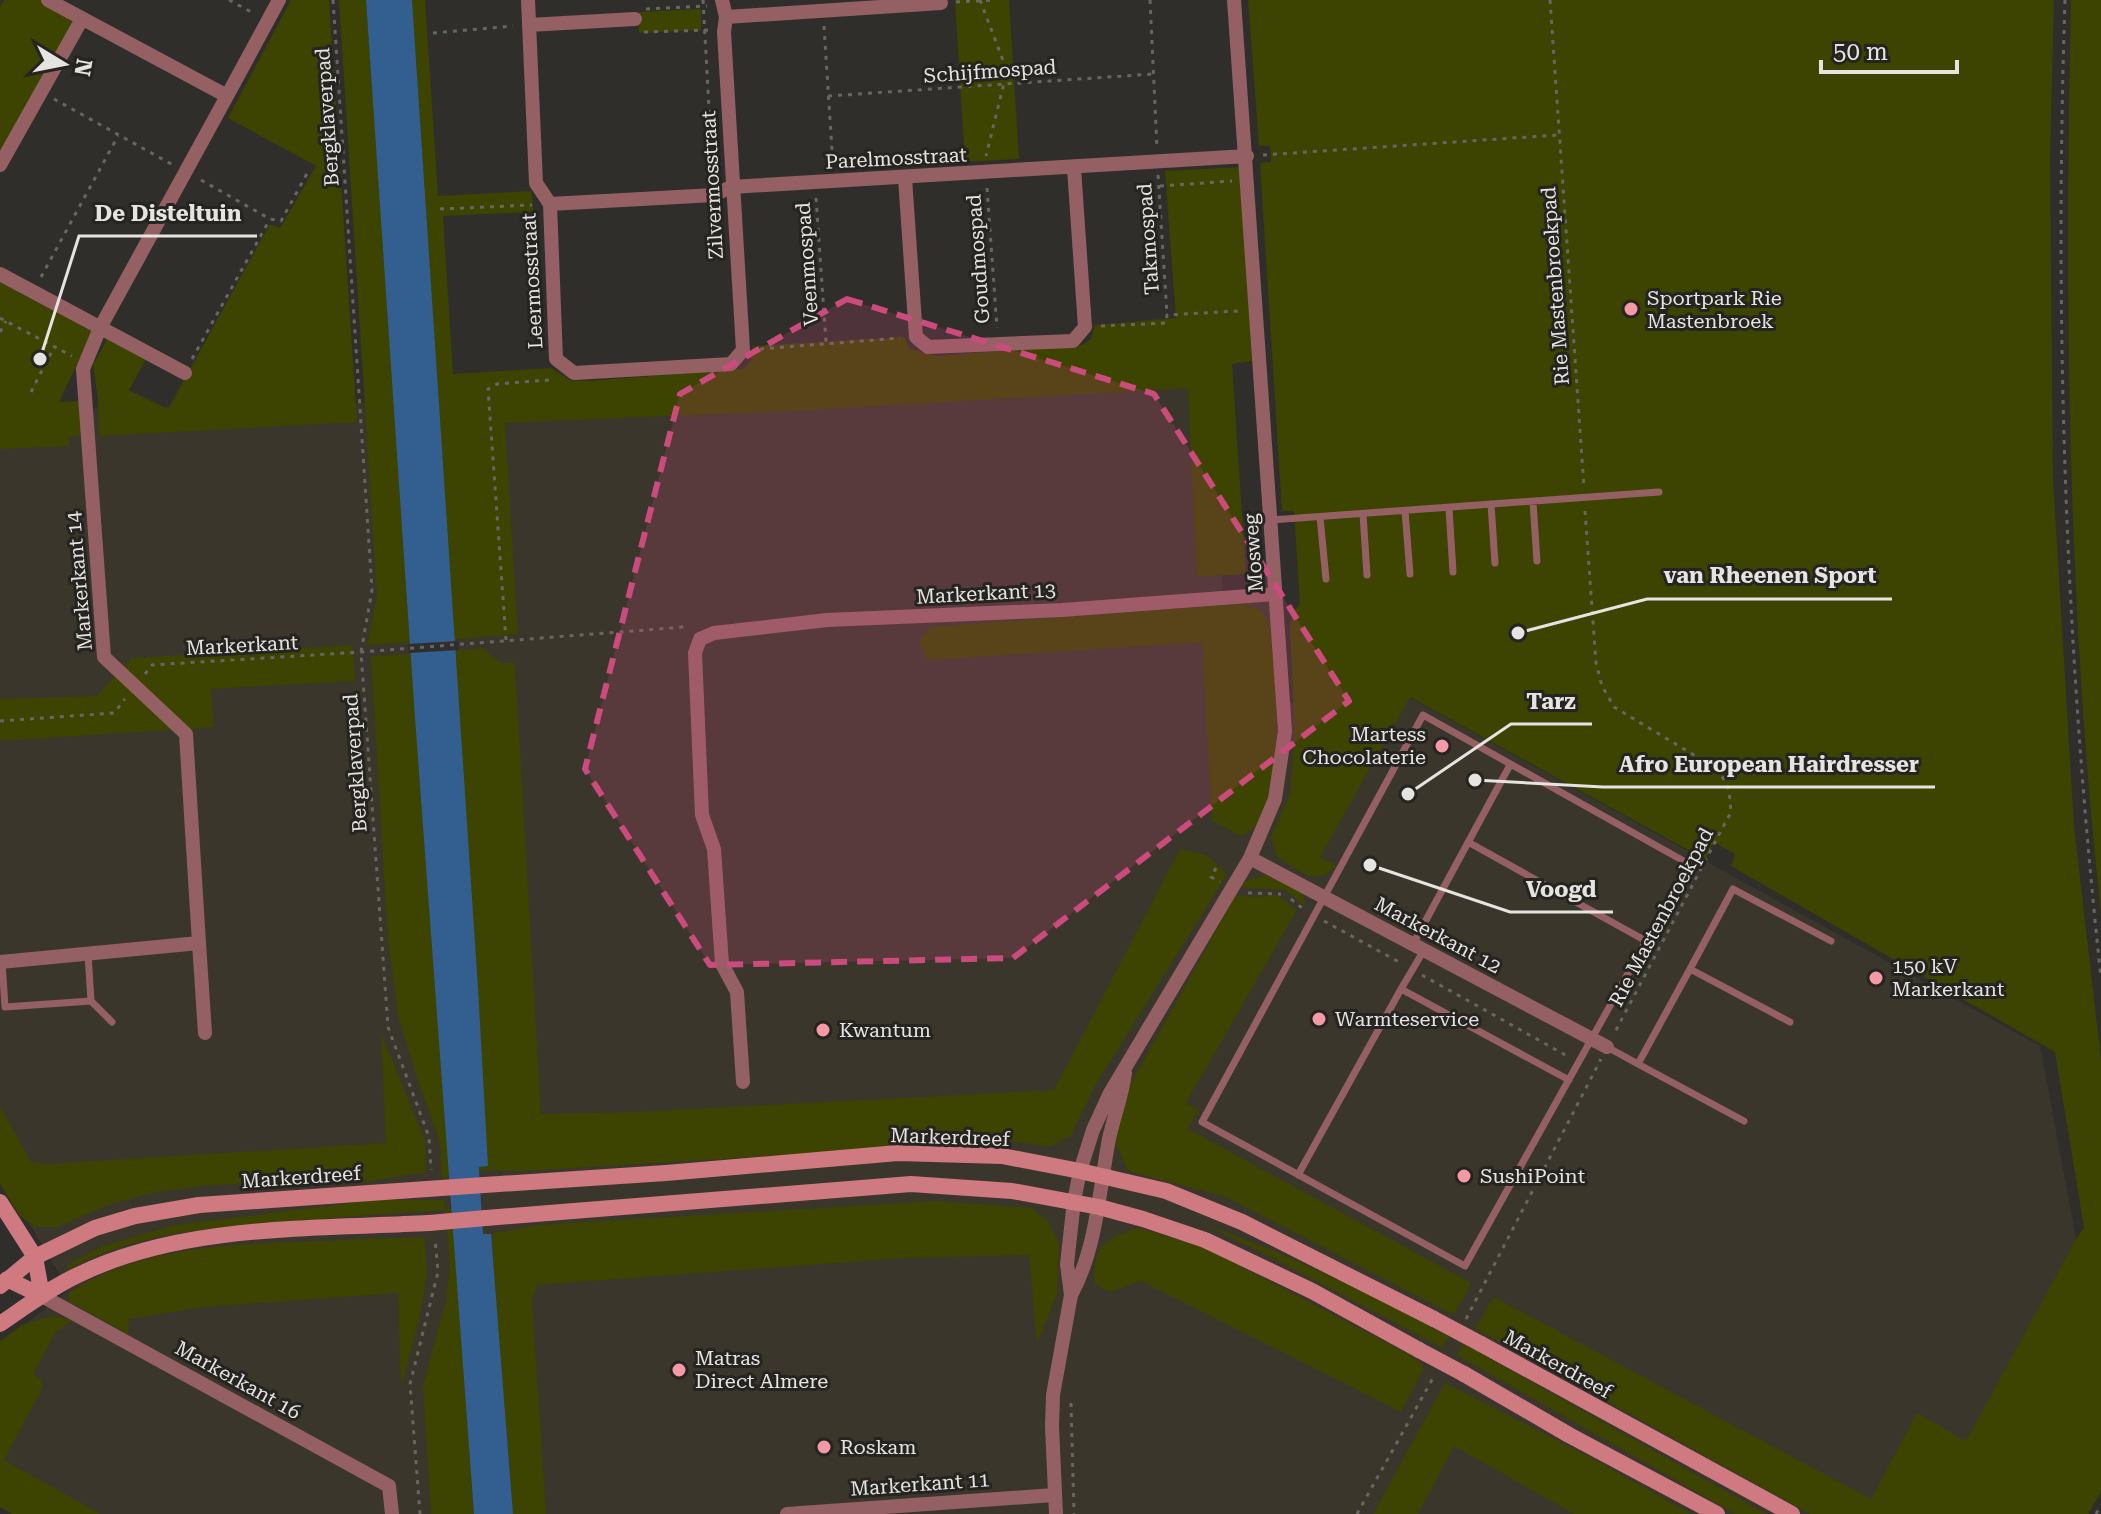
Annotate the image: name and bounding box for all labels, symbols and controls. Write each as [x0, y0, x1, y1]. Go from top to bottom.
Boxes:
north arrow [24, 24, 104, 104]
scale bar [1821, 24, 1957, 74]
text: 50 m [1833, 38, 1888, 66]
street label: Bergklaverpad [310, 47, 344, 187]
street label: Schijfmospad [923, 54, 1057, 88]
text: N [69, 57, 97, 78]
street label: Zilvermosstraat [696, 109, 728, 260]
street label: Parelmosstraat [825, 142, 968, 174]
street label: Takmospad [1132, 182, 1164, 296]
street label: Rie Mastenbroekpad [1536, 186, 1574, 386]
callout: De Disteltuin [79, 190, 257, 236]
street label: Goudmospad [961, 193, 994, 325]
text: De Disteltuin [95, 201, 242, 226]
street label: Veenmospad [791, 201, 823, 327]
street label: Leermosstraat [516, 212, 548, 350]
place label: Sportpark Rie Mastenbroek [1647, 286, 1782, 333]
marker: Sportpark Rie Mastenbroek [1622, 300, 1640, 318]
street label: Markerkant 14 [61, 510, 97, 652]
street label: Mosweg [1238, 512, 1268, 593]
callout: van Rheenen Sport [1647, 553, 1892, 599]
text: van Rheenen Sport [1663, 563, 1877, 588]
street label: Markerkant 13 [916, 577, 1056, 609]
street label: Markerkant [185, 630, 299, 660]
callout: Tarz [1511, 678, 1592, 724]
text: Tarz [1526, 689, 1576, 714]
street label: Bergklaverpad [338, 693, 372, 833]
place label: Martess Chocolaterie [1302, 722, 1426, 769]
marker: Martess Chocolaterie [1433, 737, 1451, 755]
callout: Afro European Hairdresser [1603, 741, 1935, 787]
text: Afro European Hairdresser [1619, 752, 1919, 777]
street label: Rie Mastenbroekpad [1604, 823, 1718, 1010]
callout: Voogd [1510, 866, 1613, 912]
text: Voogd [1526, 877, 1597, 902]
street label: Markerkant 12 [1371, 892, 1505, 978]
place label: 150 kV Markerkant [1892, 954, 2005, 1001]
marker: 150 kV Markerkant [1867, 969, 1885, 987]
place label: Warmteservice [1335, 1007, 1479, 1031]
marker: Warmteservice [1310, 1010, 1328, 1028]
place label: Kwantum [839, 1018, 931, 1042]
marker: Kwantum [814, 1021, 832, 1039]
street label: Markerdreef [890, 1123, 1011, 1151]
street label: Markerdreef [241, 1161, 363, 1193]
place label: SushiPoint [1480, 1164, 1586, 1188]
marker: SushiPoint [1455, 1167, 1473, 1185]
street label: Markerdreef [1500, 1325, 1617, 1404]
street label: Markerkant 16 [171, 1336, 305, 1424]
place label: Matras Direct Almere [695, 1346, 828, 1393]
marker: Matras Direct Almere [670, 1361, 688, 1379]
place label: Roskam [840, 1435, 916, 1459]
marker: Roskam [815, 1438, 833, 1456]
street label: Markerkant 11 [849, 1467, 991, 1501]

